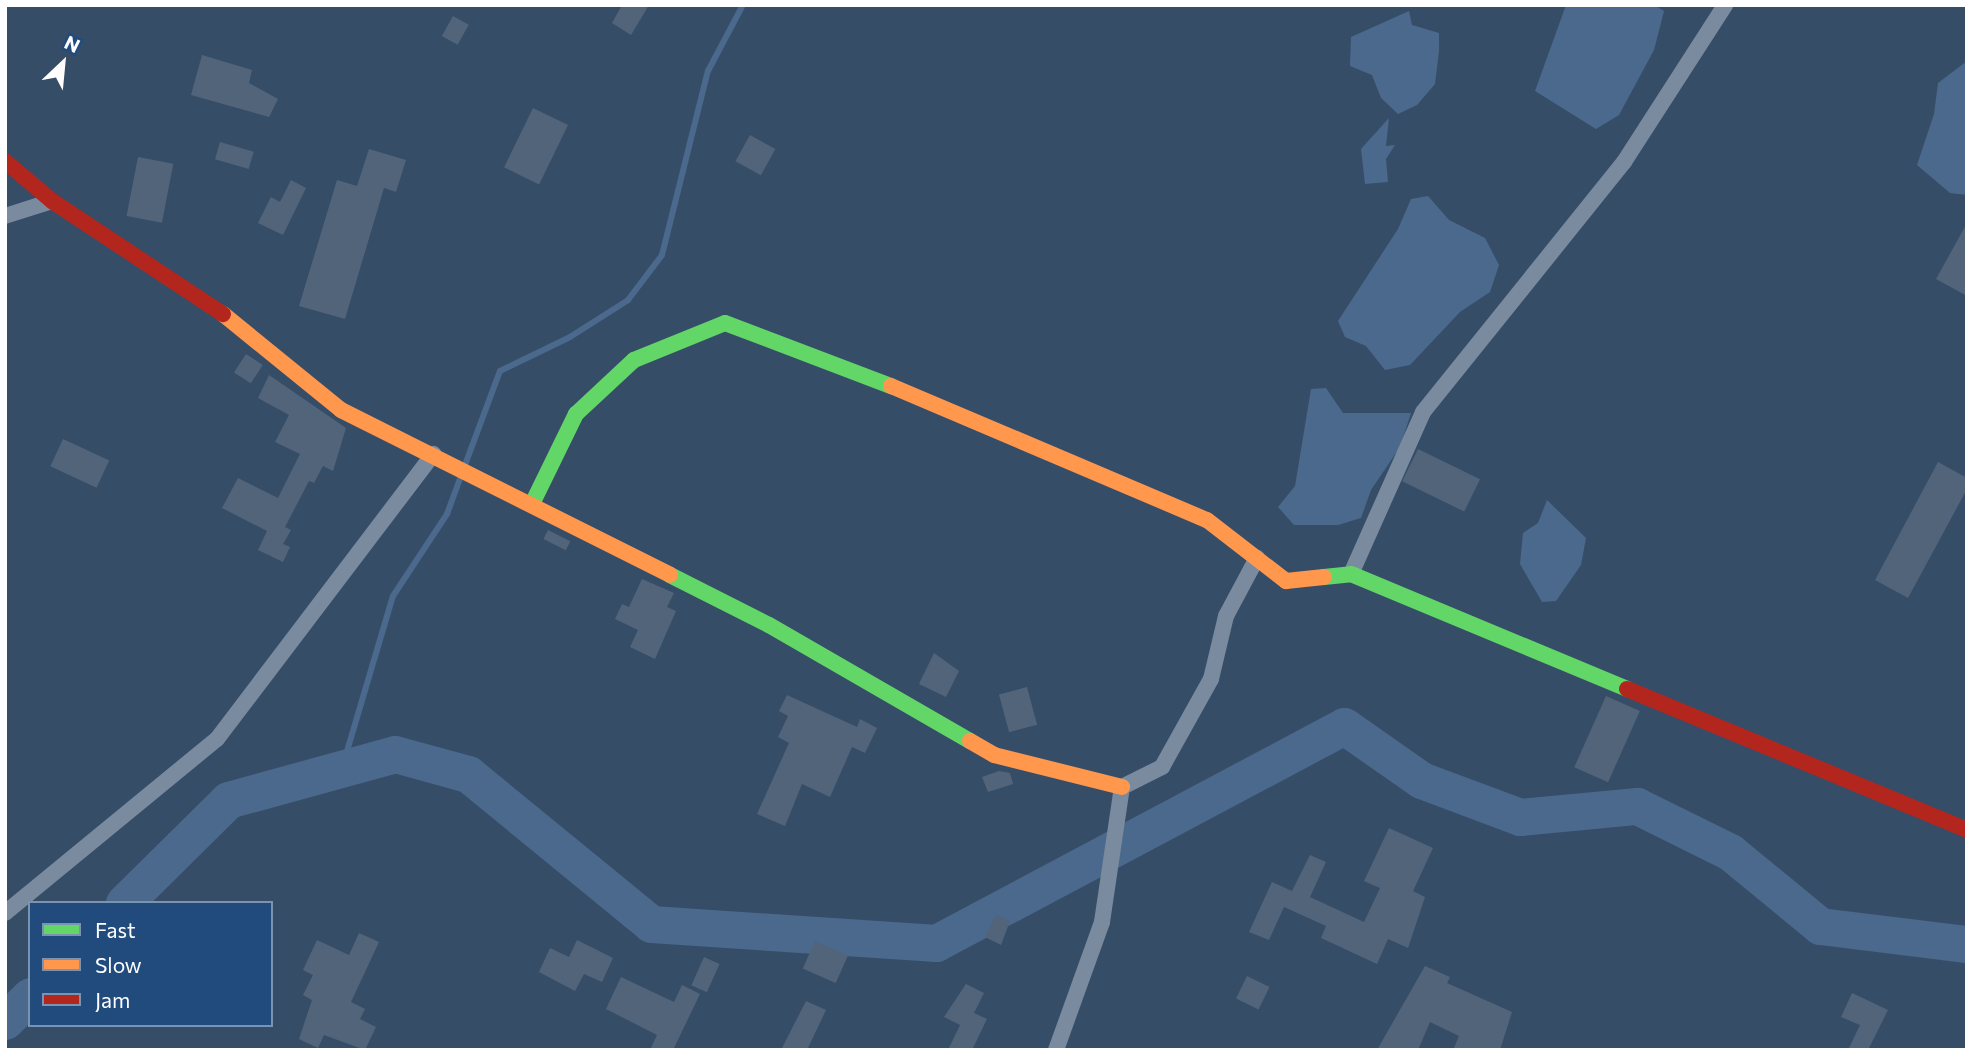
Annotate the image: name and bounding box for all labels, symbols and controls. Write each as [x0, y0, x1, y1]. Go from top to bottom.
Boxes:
north arrow [28, 28, 98, 98]
text: N [61, 30, 84, 57]
legend [28, 901, 273, 1027]
text: Fast [95, 917, 136, 942]
text: Slow [95, 952, 142, 977]
text: Jam [95, 987, 130, 1012]

